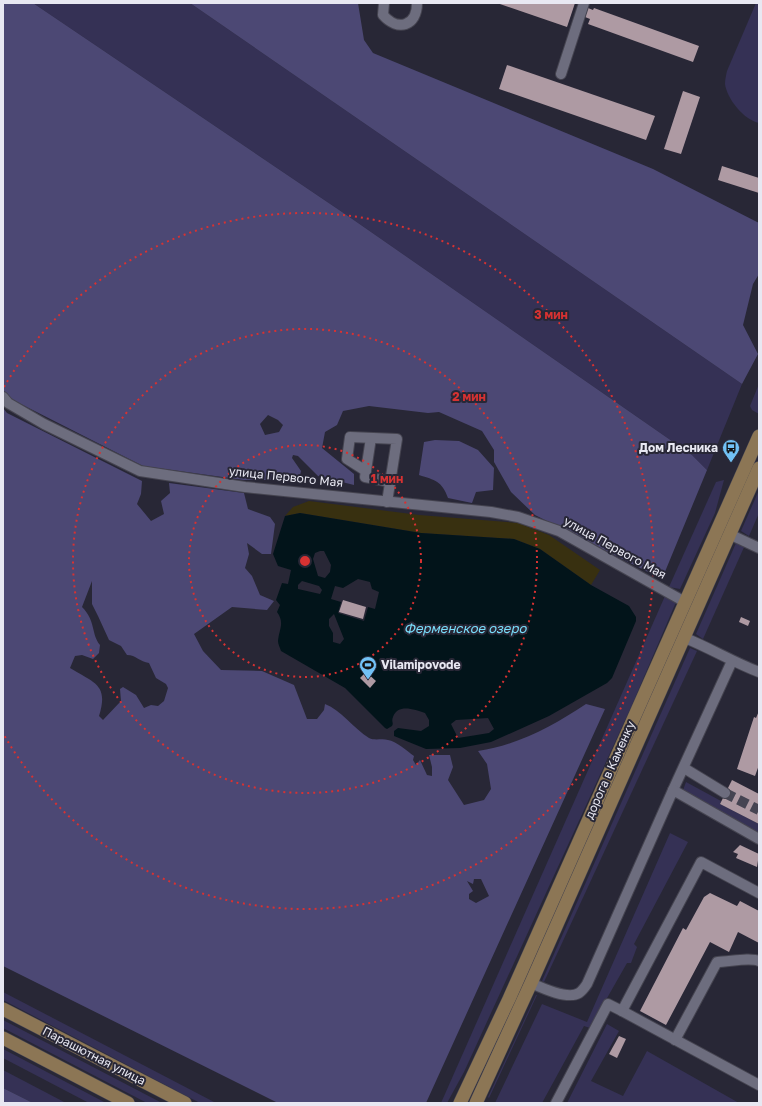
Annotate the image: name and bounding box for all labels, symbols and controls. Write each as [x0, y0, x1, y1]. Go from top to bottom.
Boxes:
text: 3 мин [534, 307, 568, 322]
text: 2 мин [452, 389, 486, 404]
bus stop icon: Дом Лесника [721, 438, 741, 463]
place label: Дом Лесника [639, 440, 718, 455]
street label: улица Первого Мая [228, 463, 344, 490]
text: 1 мин [371, 471, 403, 486]
street label: улица Первого Мая [561, 513, 669, 582]
centre of rings [298, 554, 312, 568]
water label: Ферменское озеро [404, 620, 527, 636]
sports icon: Vilamipovode [358, 655, 378, 680]
place label: Vilamipovode [381, 657, 461, 672]
street label: дорога в Каменку [581, 718, 638, 821]
street label: Парашютная улица [40, 1023, 148, 1088]

